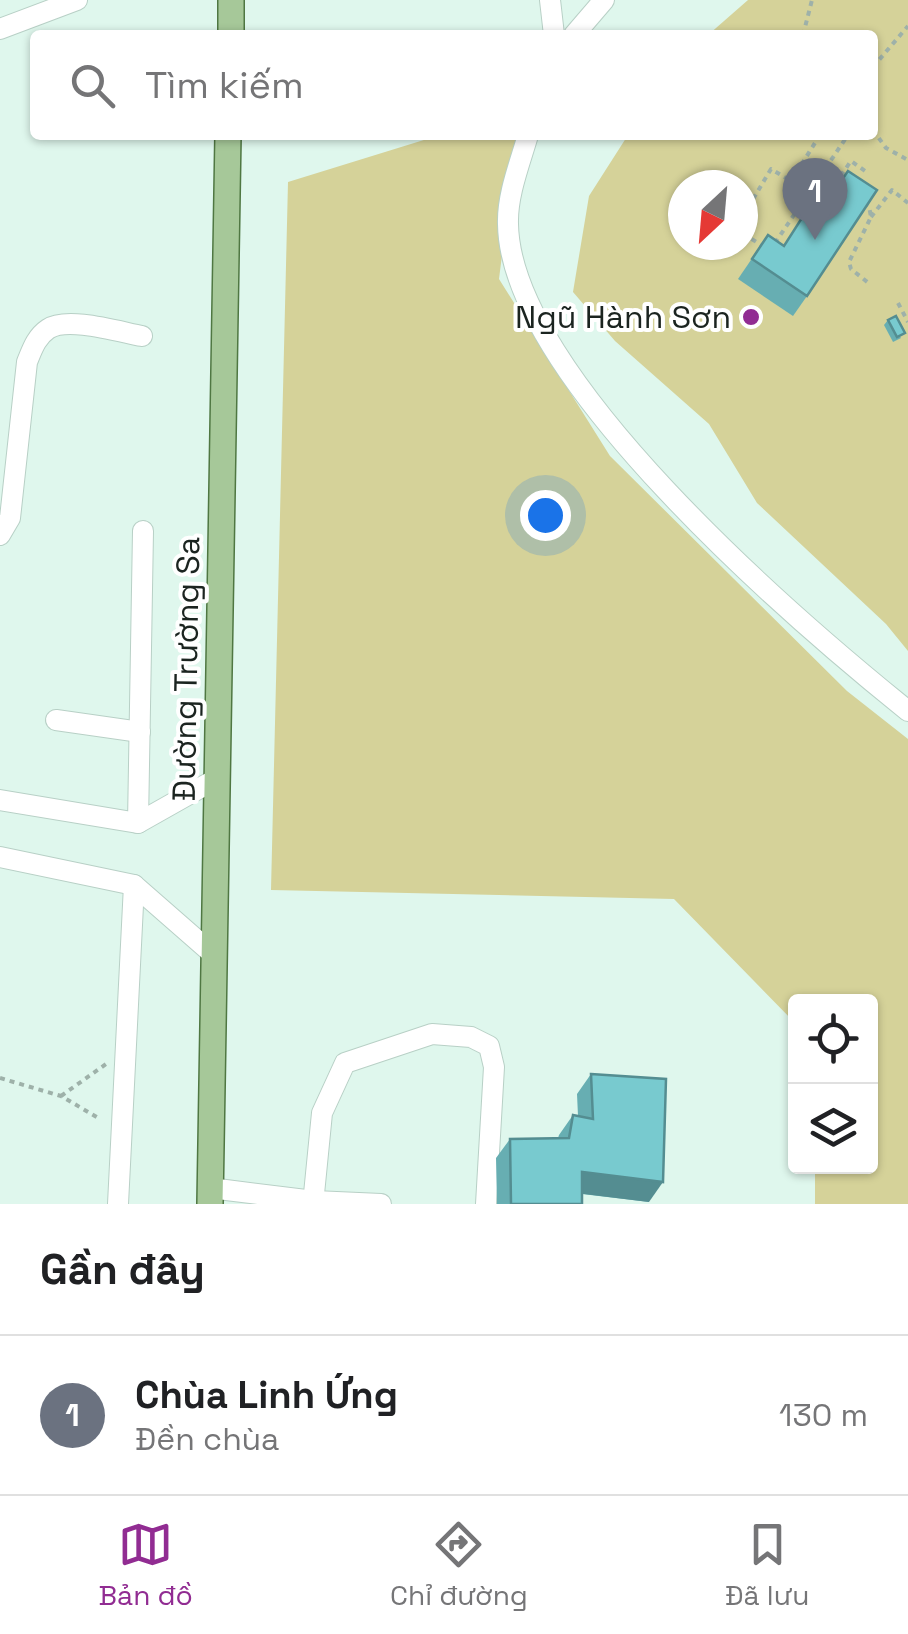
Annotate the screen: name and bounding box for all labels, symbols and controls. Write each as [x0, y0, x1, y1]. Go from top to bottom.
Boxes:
search box [30, 30, 878, 140]
icon: search [65, 58, 120, 113]
text: Tìm kiếm [145, 61, 304, 109]
pin: 1 [782, 158, 848, 240]
north arrow [668, 170, 758, 260]
place label: Ngũ Hành Sơn [515, 297, 731, 337]
marker: Ngũ Hành Sơn [740, 306, 762, 328]
your location [520, 490, 571, 541]
street label: Đường Trường Sa [164, 536, 208, 802]
map controls [788, 994, 878, 1174]
button: locate [788, 994, 878, 1084]
button: layers [788, 1084, 878, 1174]
text: Gần đây [40, 1243, 205, 1296]
text: Chùa Linh Ứng [135, 1371, 398, 1419]
text: 1 [65, 1395, 80, 1435]
text: 130 m [779, 1395, 868, 1435]
text: Đền chùa [135, 1419, 279, 1459]
tab: Bản đồ [99, 1517, 193, 1613]
tab: Chỉ đường [390, 1517, 528, 1613]
tab: Đã lưu [725, 1517, 809, 1613]

